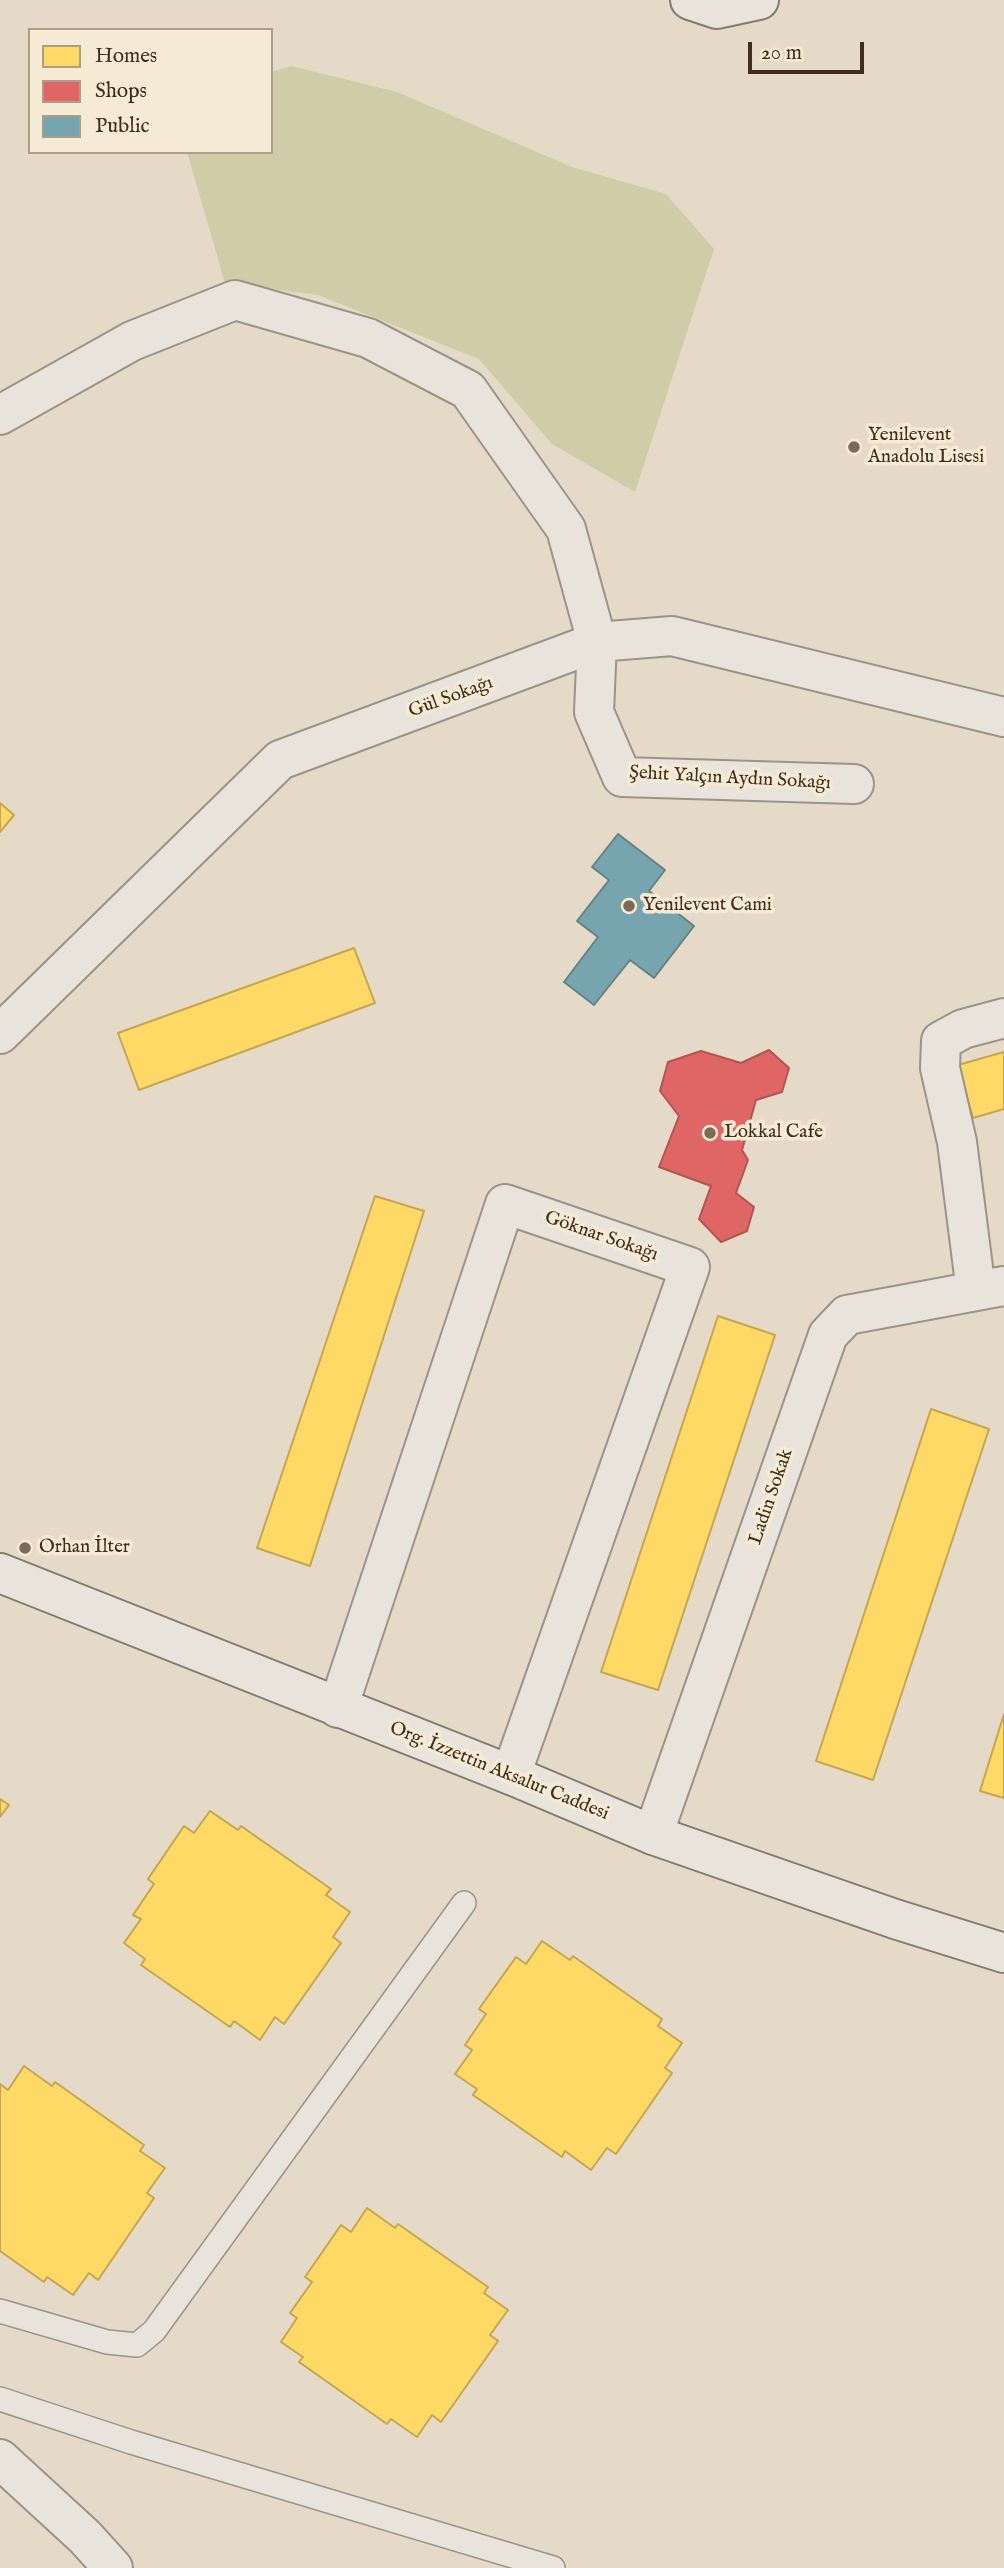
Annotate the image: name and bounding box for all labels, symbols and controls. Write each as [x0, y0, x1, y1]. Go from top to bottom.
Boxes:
legend [28, 28, 273, 154]
scale bar [752, 28, 867, 72]
text: 20 m [761, 40, 802, 67]
text: Homes [95, 43, 157, 70]
text: Shops [95, 78, 147, 105]
text: Public [95, 113, 149, 140]
place label: Yenilevent Anadolu Lisesi [868, 425, 984, 469]
marker: Yenilevent Anadolu Lisesi [846, 439, 862, 455]
street label: Gül Sokağı [406, 672, 496, 724]
street label: Şehit Yalçın Aydın Sokağı [629, 762, 831, 796]
place label: Yenilevent Cami [643, 895, 772, 917]
marker: Yenilevent Cami [621, 898, 637, 914]
place label: Lokkal Cafe [724, 1122, 823, 1144]
marker: Lokkal Cafe [702, 1125, 718, 1141]
street label: Göknar Sokağı [541, 1207, 661, 1267]
street label: Ladin Sokak [745, 1446, 799, 1548]
place label: Orhan İlter [39, 1537, 130, 1559]
marker: Orhan İlter [17, 1540, 33, 1556]
street label: Org. İzzettin Aksalur Caddesi [386, 1718, 612, 1826]

